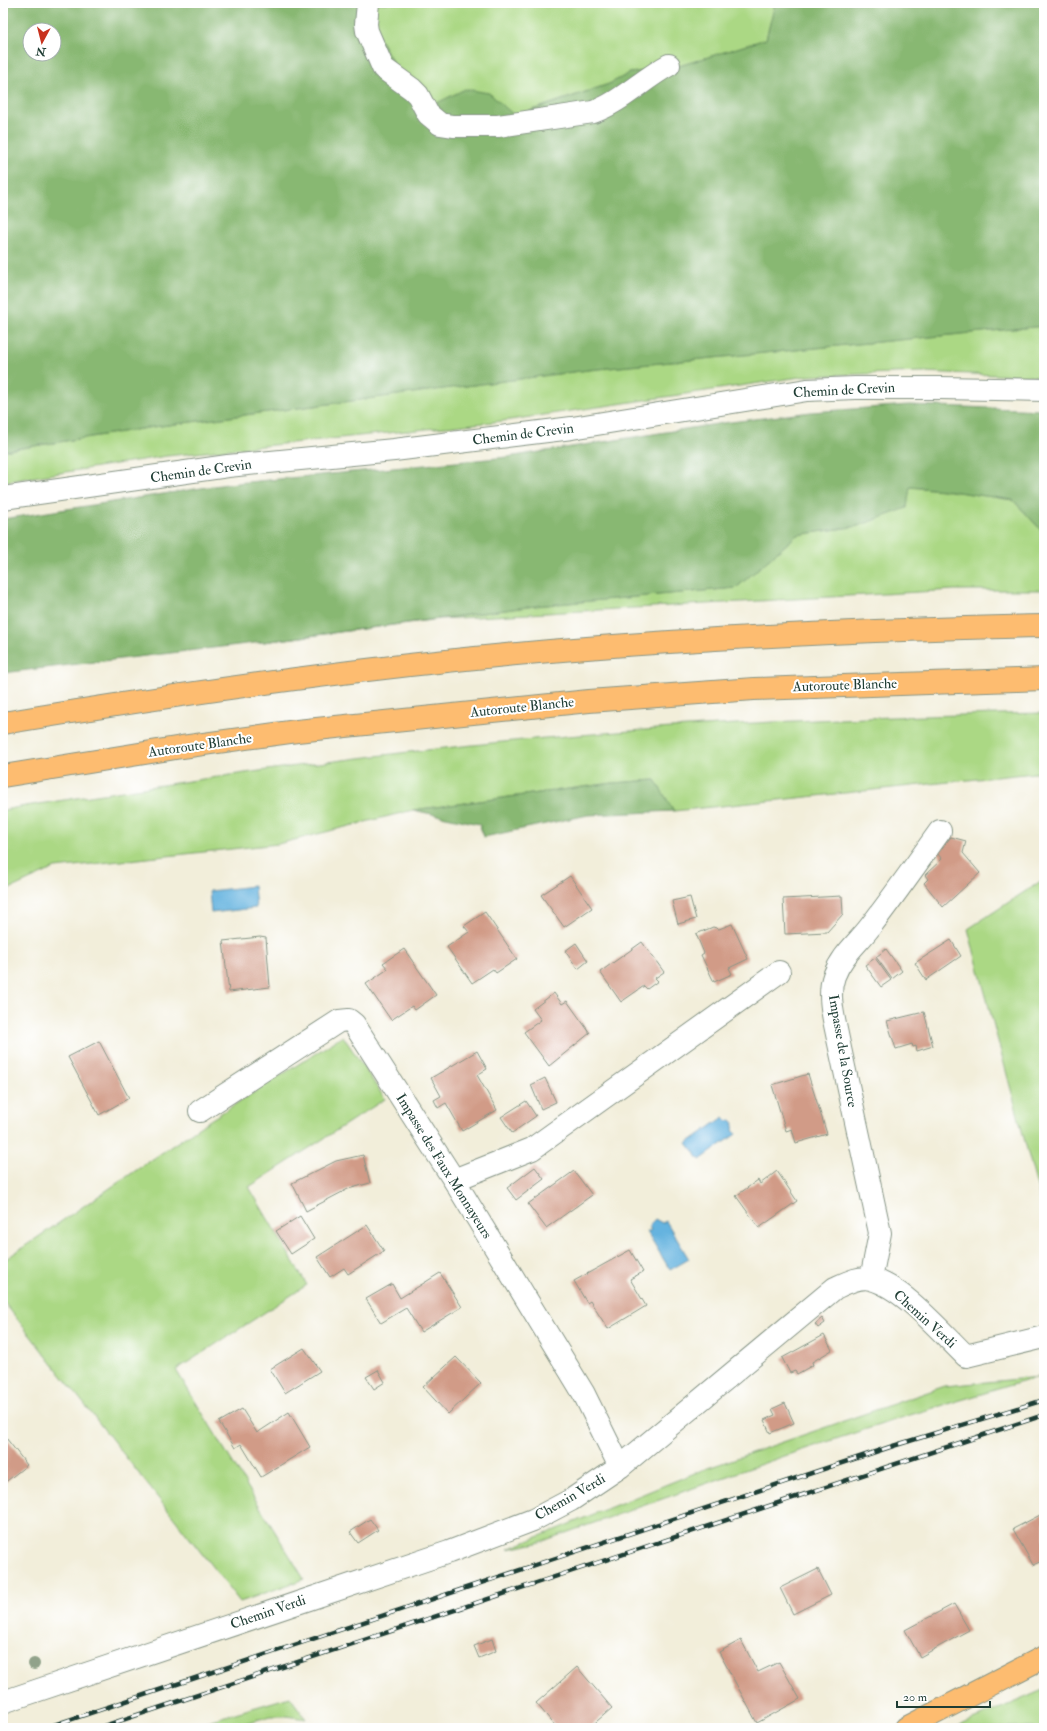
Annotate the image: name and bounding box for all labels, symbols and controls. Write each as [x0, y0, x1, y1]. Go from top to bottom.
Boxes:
north arrow [22, 22, 62, 62]
text: N [34, 44, 48, 59]
street label: Chemin de Crevin [793, 379, 895, 401]
street label: Chemin de Crevin [471, 419, 575, 449]
street label: Chemin de Crevin [149, 455, 253, 487]
street label: Autoroute Blanche [792, 675, 897, 695]
street label: Autoroute Blanche [468, 693, 575, 721]
street label: Autoroute Blanche [146, 729, 253, 761]
street label: Impasse de la Source [824, 993, 861, 1109]
street label: Impasse des Faux Monnayeurs [391, 1090, 496, 1242]
street label: Chemin Verdi [890, 1286, 960, 1352]
street label: Chemin Verdi [532, 1470, 608, 1524]
street label: Chemin Verdi [228, 1591, 308, 1633]
scale bar [897, 1683, 990, 1709]
text: 20 m [903, 1690, 928, 1705]

